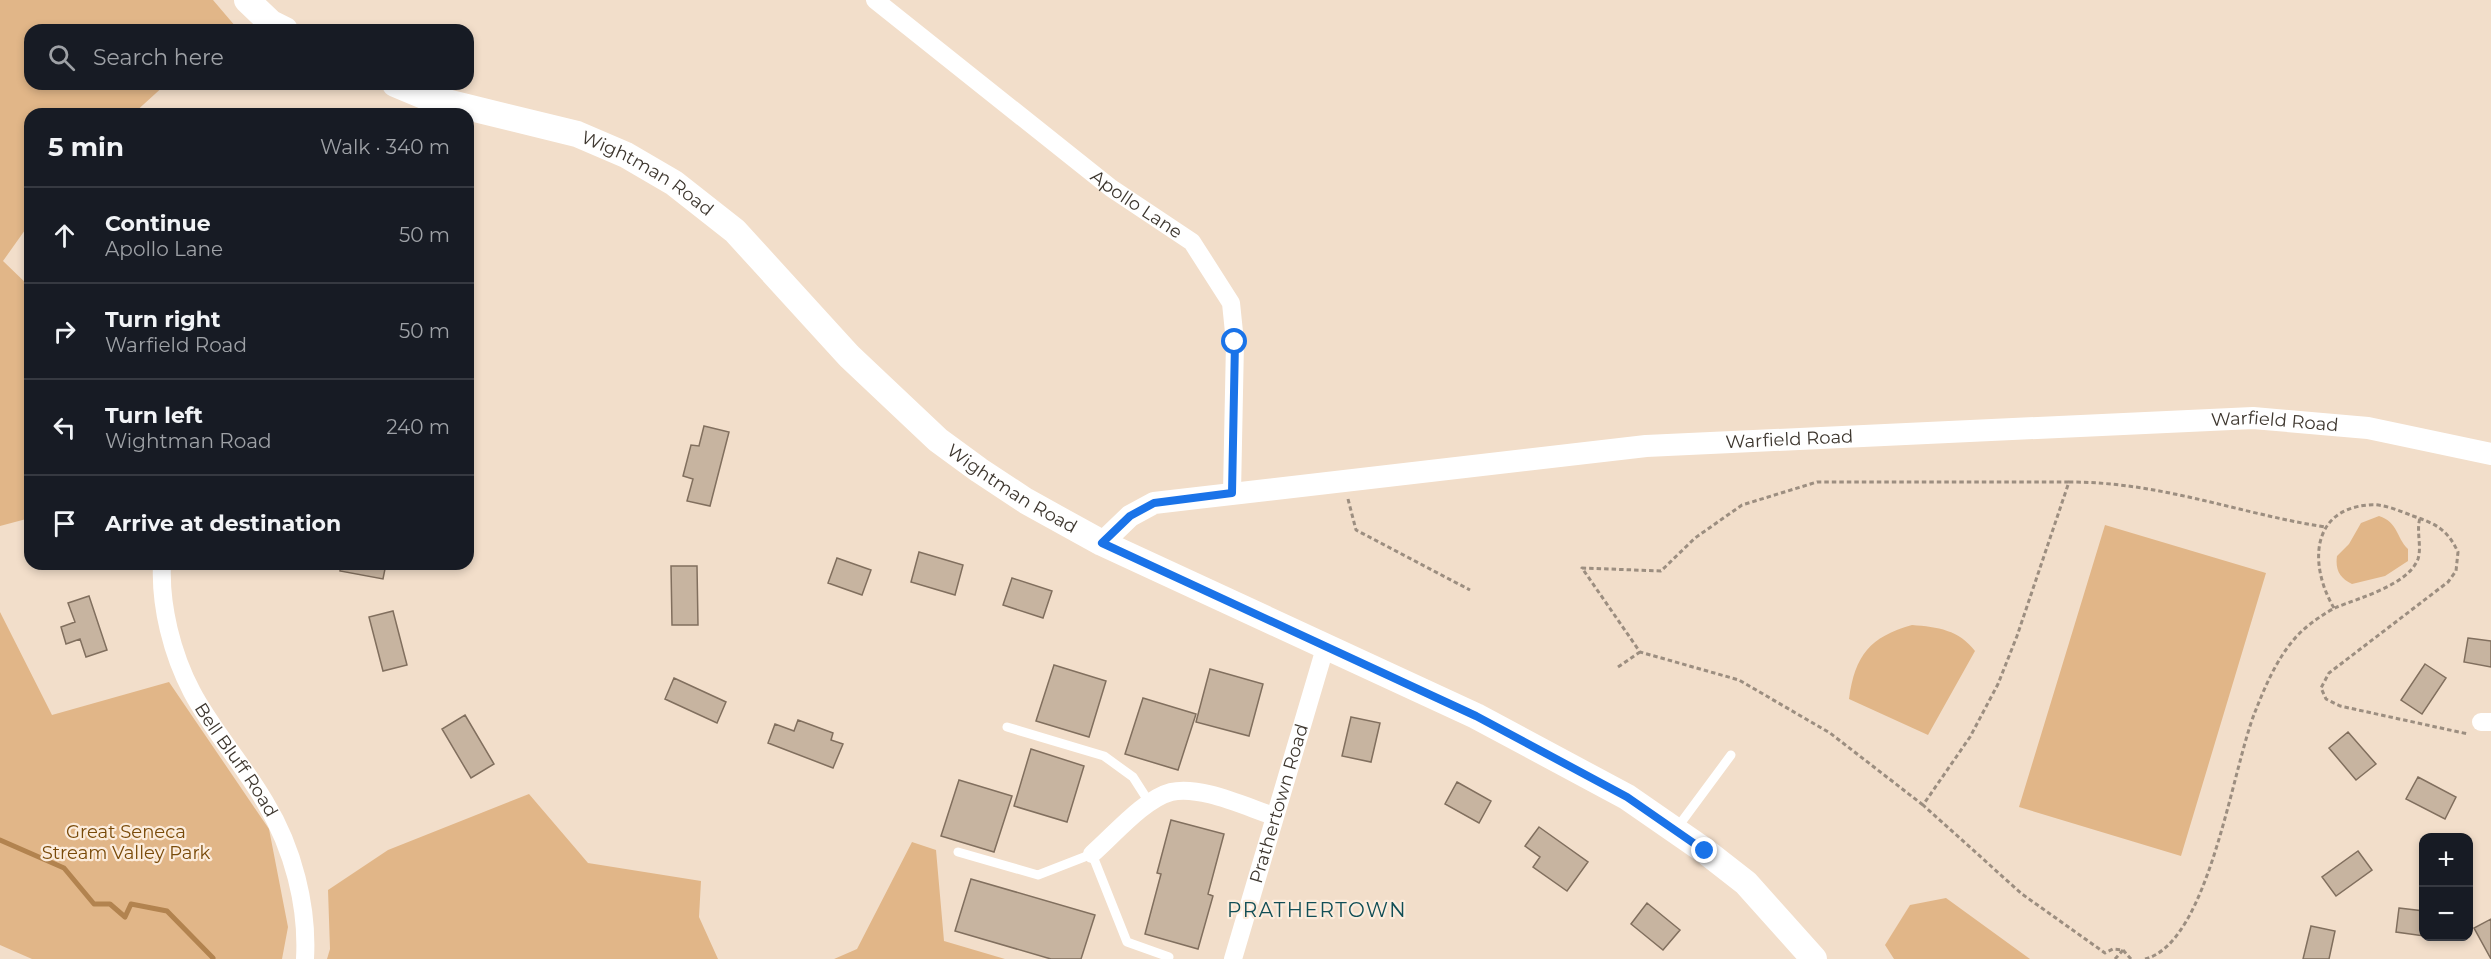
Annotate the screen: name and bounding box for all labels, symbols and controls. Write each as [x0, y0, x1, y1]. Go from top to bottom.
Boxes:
search box [24, 24, 474, 90]
icon: search [45, 41, 78, 74]
text: Search here [93, 44, 224, 71]
street label: Wightman Road [578, 126, 718, 221]
text: 5 min [48, 131, 124, 163]
text: Walk · 340 m [320, 135, 450, 159]
street label: Apollo Lane [1086, 165, 1187, 244]
text: Continue [105, 210, 211, 237]
icon: ahead [48, 219, 81, 252]
text: 50 m [399, 223, 450, 247]
text: Apollo Lane [105, 237, 223, 261]
text: Turn right [105, 306, 220, 333]
icon: right [48, 315, 81, 348]
text: 50 m [399, 319, 450, 343]
route start [1221, 328, 1247, 354]
text: Warfield Road [105, 333, 247, 357]
text: Turn left [105, 402, 203, 429]
street label: Warfield Road [2210, 407, 2339, 436]
icon: left [48, 411, 81, 444]
text: 240 m [386, 415, 450, 439]
street label: Warfield Road [1725, 425, 1854, 453]
text: Wightman Road [105, 429, 272, 453]
street label: Wightman Road [943, 439, 1081, 538]
icon: arrive [48, 507, 81, 540]
text: Arrive at destination [105, 510, 341, 537]
street label: Bell Bluff Road [190, 699, 282, 821]
street label: Prathertown Road [1245, 721, 1313, 886]
park label: Great Seneca Stream Valley Park [42, 821, 211, 864]
map controls [2419, 833, 2473, 941]
button: + [2419, 833, 2473, 887]
route end [1691, 837, 1717, 863]
button: − [2419, 887, 2473, 941]
district label: PRATHERTOWN [1227, 898, 1407, 922]

